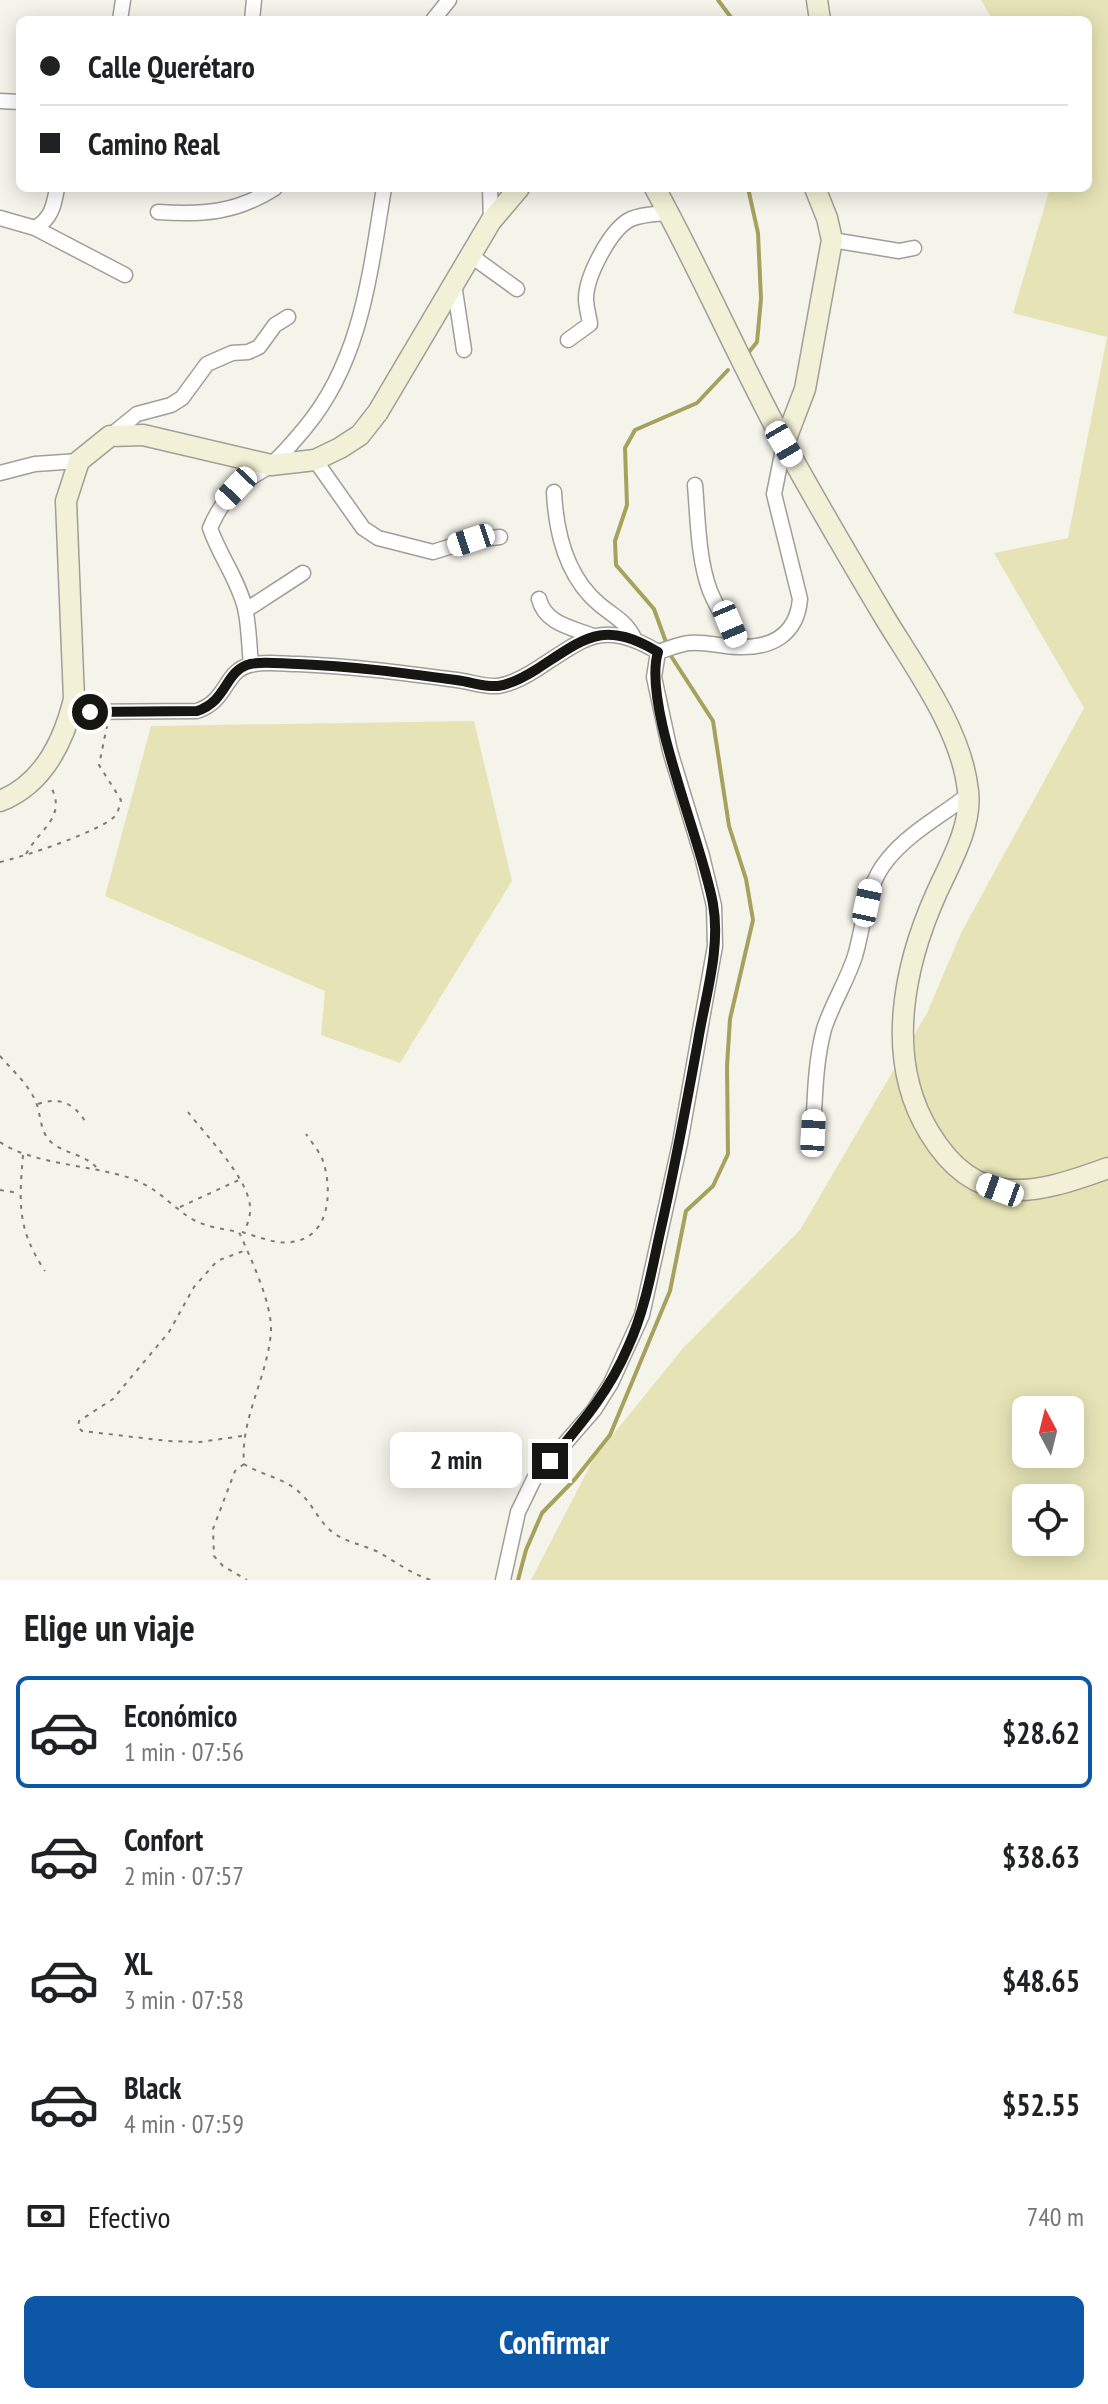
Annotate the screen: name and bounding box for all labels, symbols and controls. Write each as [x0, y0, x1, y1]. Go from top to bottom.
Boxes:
text: Calle Querétaro [88, 47, 255, 86]
text: Camino Real [88, 124, 220, 163]
car [762, 417, 806, 471]
car [211, 462, 261, 514]
car [444, 521, 498, 559]
car [710, 597, 750, 651]
route start [72, 694, 108, 730]
car [850, 877, 884, 929]
car [800, 1108, 826, 1158]
car [973, 1171, 1027, 1209]
north arrow [1012, 1396, 1084, 1468]
map controls [1012, 1396, 1084, 1556]
callout: 2 min [390, 1433, 522, 1489]
text: 2 min [430, 1443, 482, 1476]
route end [532, 1443, 568, 1479]
button: locate [1012, 1484, 1084, 1556]
text: Elige un viaje [24, 1604, 195, 1651]
icon: car [28, 1696, 100, 1768]
text: Económico [124, 1696, 237, 1735]
text: $28.62 [1002, 1713, 1080, 1752]
text: 1 min · 07:56 [124, 1735, 244, 1768]
icon: car [28, 1820, 100, 1892]
text: Confort [124, 1820, 203, 1859]
text: $38.63 [1002, 1837, 1080, 1876]
text: 2 min · 07:57 [124, 1859, 244, 1892]
icon: car [28, 1944, 100, 2016]
text: XL [124, 1944, 153, 1983]
text: $48.65 [1002, 1961, 1080, 2000]
text: 3 min · 07:58 [124, 1983, 244, 2016]
icon: car [28, 2068, 100, 2140]
text: Black [124, 2068, 181, 2107]
text: $52.55 [1002, 2085, 1080, 2124]
text: 4 min · 07:59 [124, 2107, 244, 2140]
icon: cash [24, 2194, 68, 2238]
text: Efectivo [88, 2197, 171, 2236]
text: 740 m [1026, 2200, 1084, 2233]
button: Confirmar [24, 2296, 1084, 2388]

